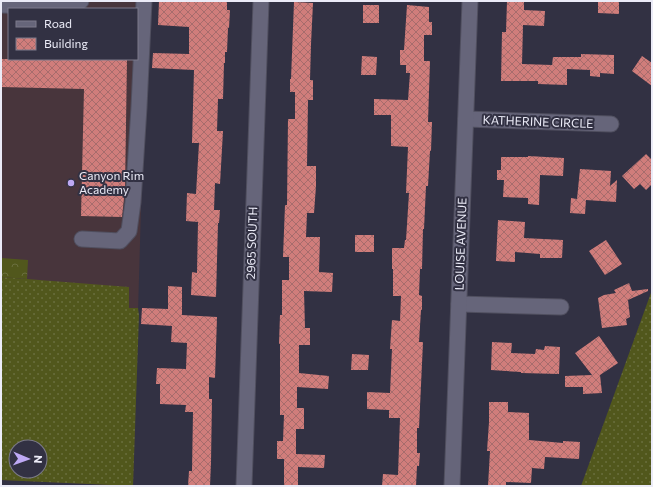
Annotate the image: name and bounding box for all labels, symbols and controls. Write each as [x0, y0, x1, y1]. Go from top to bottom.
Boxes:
legend [8, 8, 138, 60]
text: Road [44, 16, 72, 30]
text: Building [44, 36, 88, 50]
street label: KATHERINE CIRCLE [483, 112, 594, 130]
place label: Canyon Rim Academy [79, 168, 144, 196]
marker: Canyon Rim Academy [66, 178, 76, 188]
street label: LOUISE AVENUE [451, 197, 469, 291]
street label: 2965 SOUTH [243, 206, 259, 280]
north arrow [8, 439, 48, 479]
text: N [32, 455, 45, 464]

